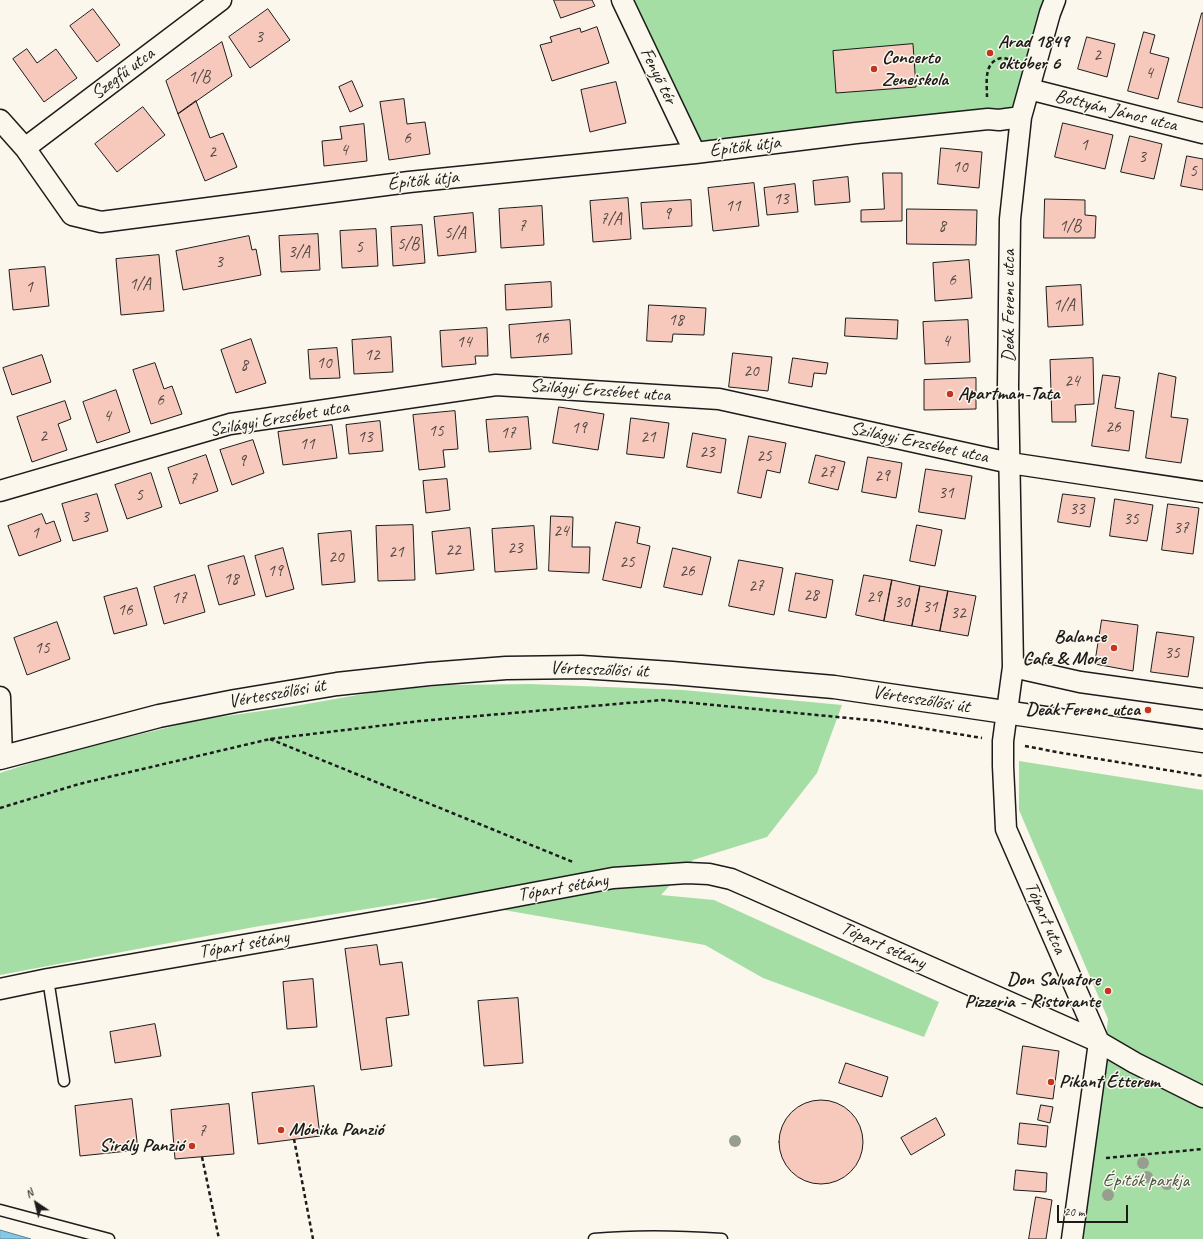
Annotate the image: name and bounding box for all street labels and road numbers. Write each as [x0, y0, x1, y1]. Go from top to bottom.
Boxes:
street label: Szegfű utca [87, 43, 159, 105]
street label: Fenyő tér [635, 44, 681, 108]
street label: Bottyán János utca [1053, 85, 1179, 137]
street label: Építők útja [708, 131, 782, 163]
street label: Építők útja [386, 166, 460, 196]
street label: Deák Ferenc utca [998, 250, 1020, 362]
street label: Szilágyi Erzsébet utca [529, 375, 671, 407]
street label: Szilágyi Erzsébet utca [208, 396, 350, 442]
street label: Szilágyi Erzsébet utca [848, 417, 990, 469]
street label: Vértesszőlősi út [549, 657, 649, 683]
street label: Vértesszőlősi út [227, 674, 327, 714]
street label: Vértesszőlősi út [871, 681, 971, 719]
street label: Tópart sétány [516, 869, 610, 907]
street label: Tópart utca [1019, 879, 1071, 957]
street label: Tópart sétány [837, 917, 929, 975]
street label: Tópart sétány [197, 926, 291, 964]

